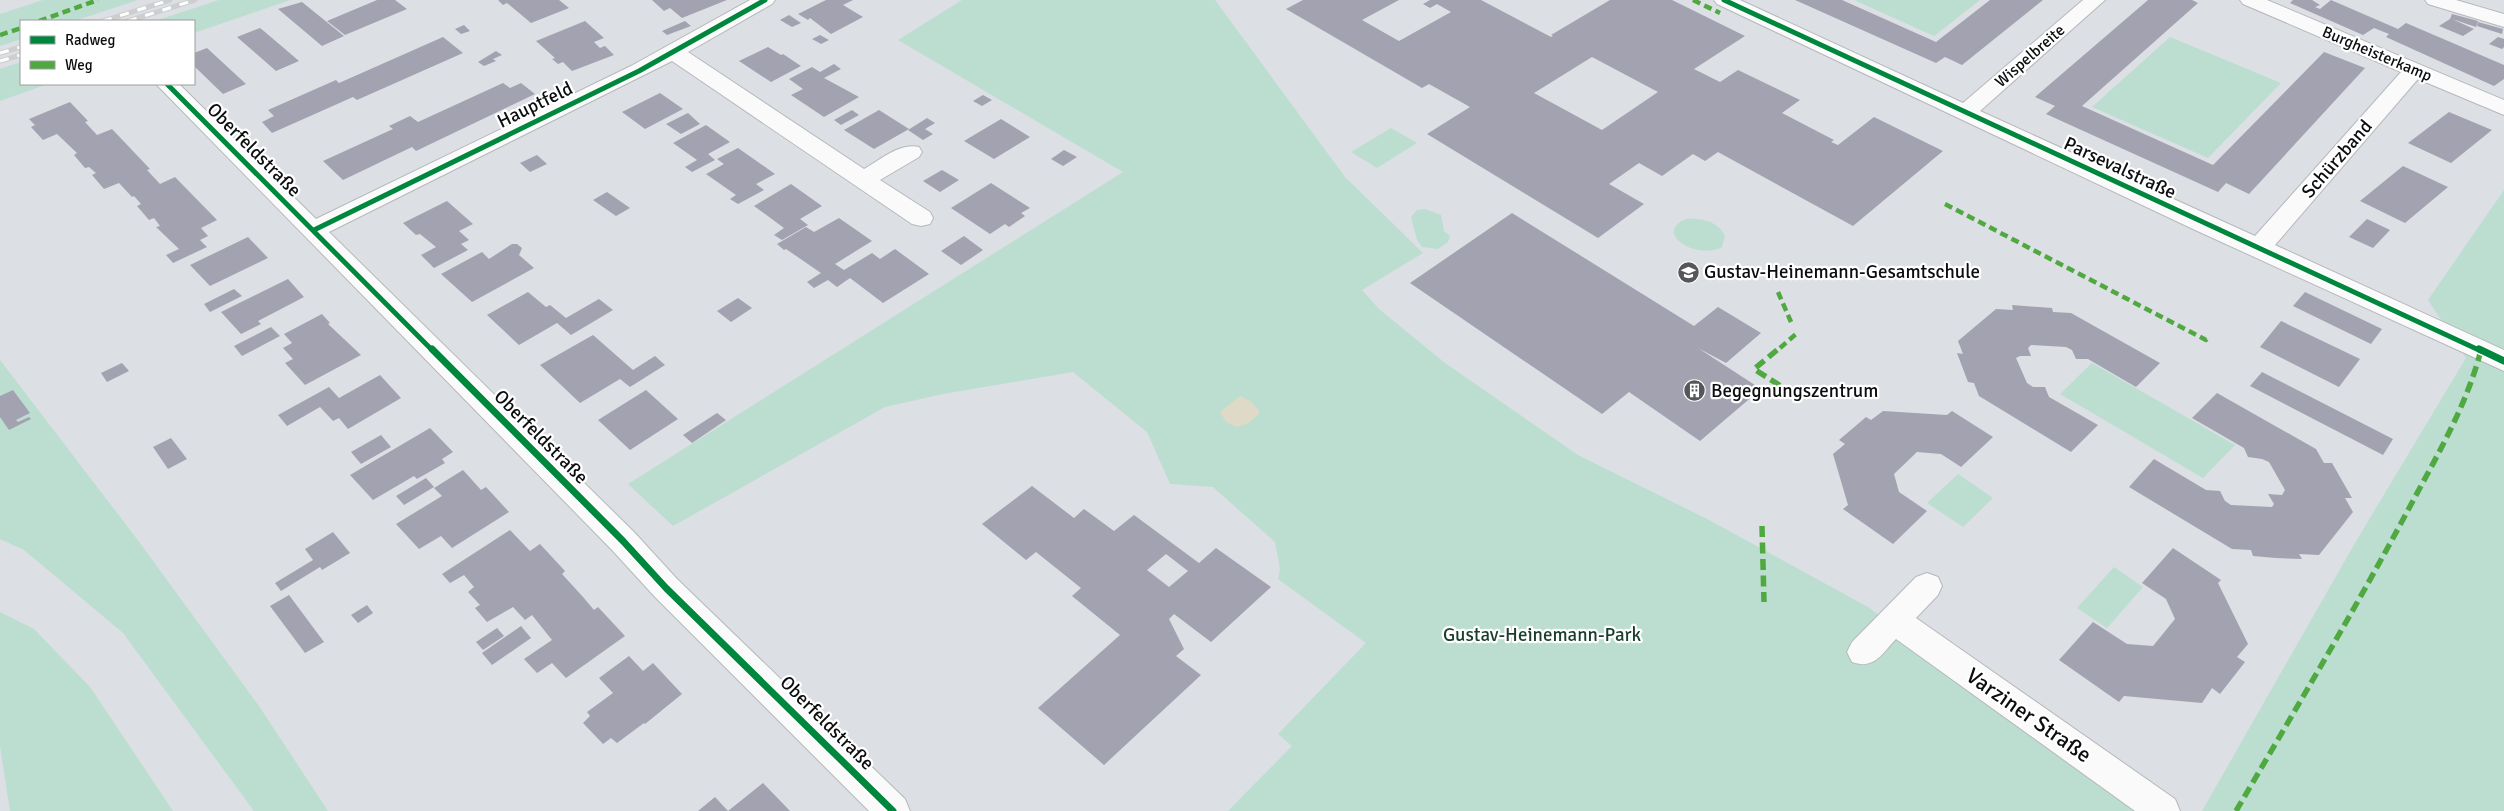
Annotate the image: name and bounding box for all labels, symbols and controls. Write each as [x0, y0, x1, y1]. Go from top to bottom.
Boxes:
legend [20, 20, 195, 85]
street label: Wispelbreite [1991, 20, 2069, 92]
street label: Burgheisterkamp [2319, 22, 2435, 86]
text: Radweg [65, 31, 116, 49]
text: Weg [65, 56, 93, 74]
street label: Hauptfeld [493, 76, 577, 134]
street label: Oberfeldstraße [202, 98, 306, 202]
street label: Schürzband [2296, 115, 2378, 203]
street label: Parsevalstraße [2060, 131, 2180, 205]
school or university icon: Gustav-Heinemann-Gesamtschule [1676, 260, 1700, 284]
place label: Gustav-Heinemann-Gesamtschule [1704, 260, 1980, 284]
building icon: Begegnungszentrum [1683, 379, 1707, 403]
place label: Begegnungszentrum [1711, 379, 1878, 403]
street label: Oberfeldstraße [489, 385, 593, 489]
park label: Gustav-Heinemann-Park [1443, 623, 1642, 647]
street label: Varziner Straße [1961, 662, 2097, 768]
street label: Oberfeldstraße [775, 671, 879, 775]

